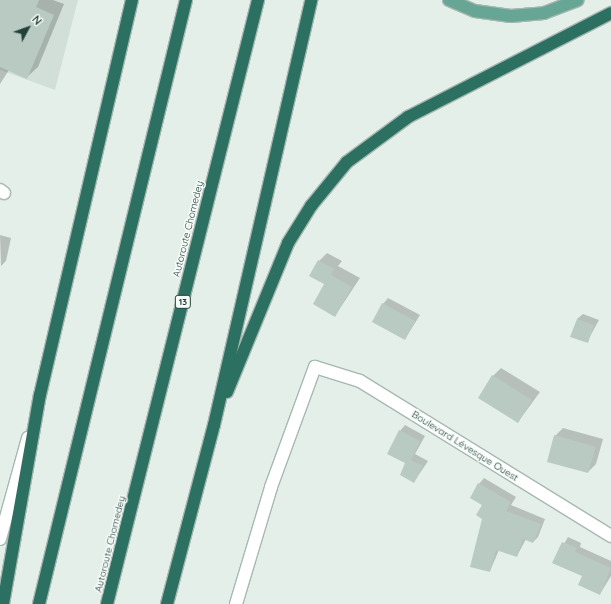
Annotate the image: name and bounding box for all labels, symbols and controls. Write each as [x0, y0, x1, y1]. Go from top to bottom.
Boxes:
north arrow [8, 8, 48, 48]
text: N [29, 12, 45, 28]
street label: Autoroute Chomedey [170, 180, 206, 278]
road number: 13 [174, 295, 192, 309]
street label: Boulevard Lévesque Ouest [409, 408, 521, 484]
street label: Autoroute Chomedey [92, 495, 128, 593]

